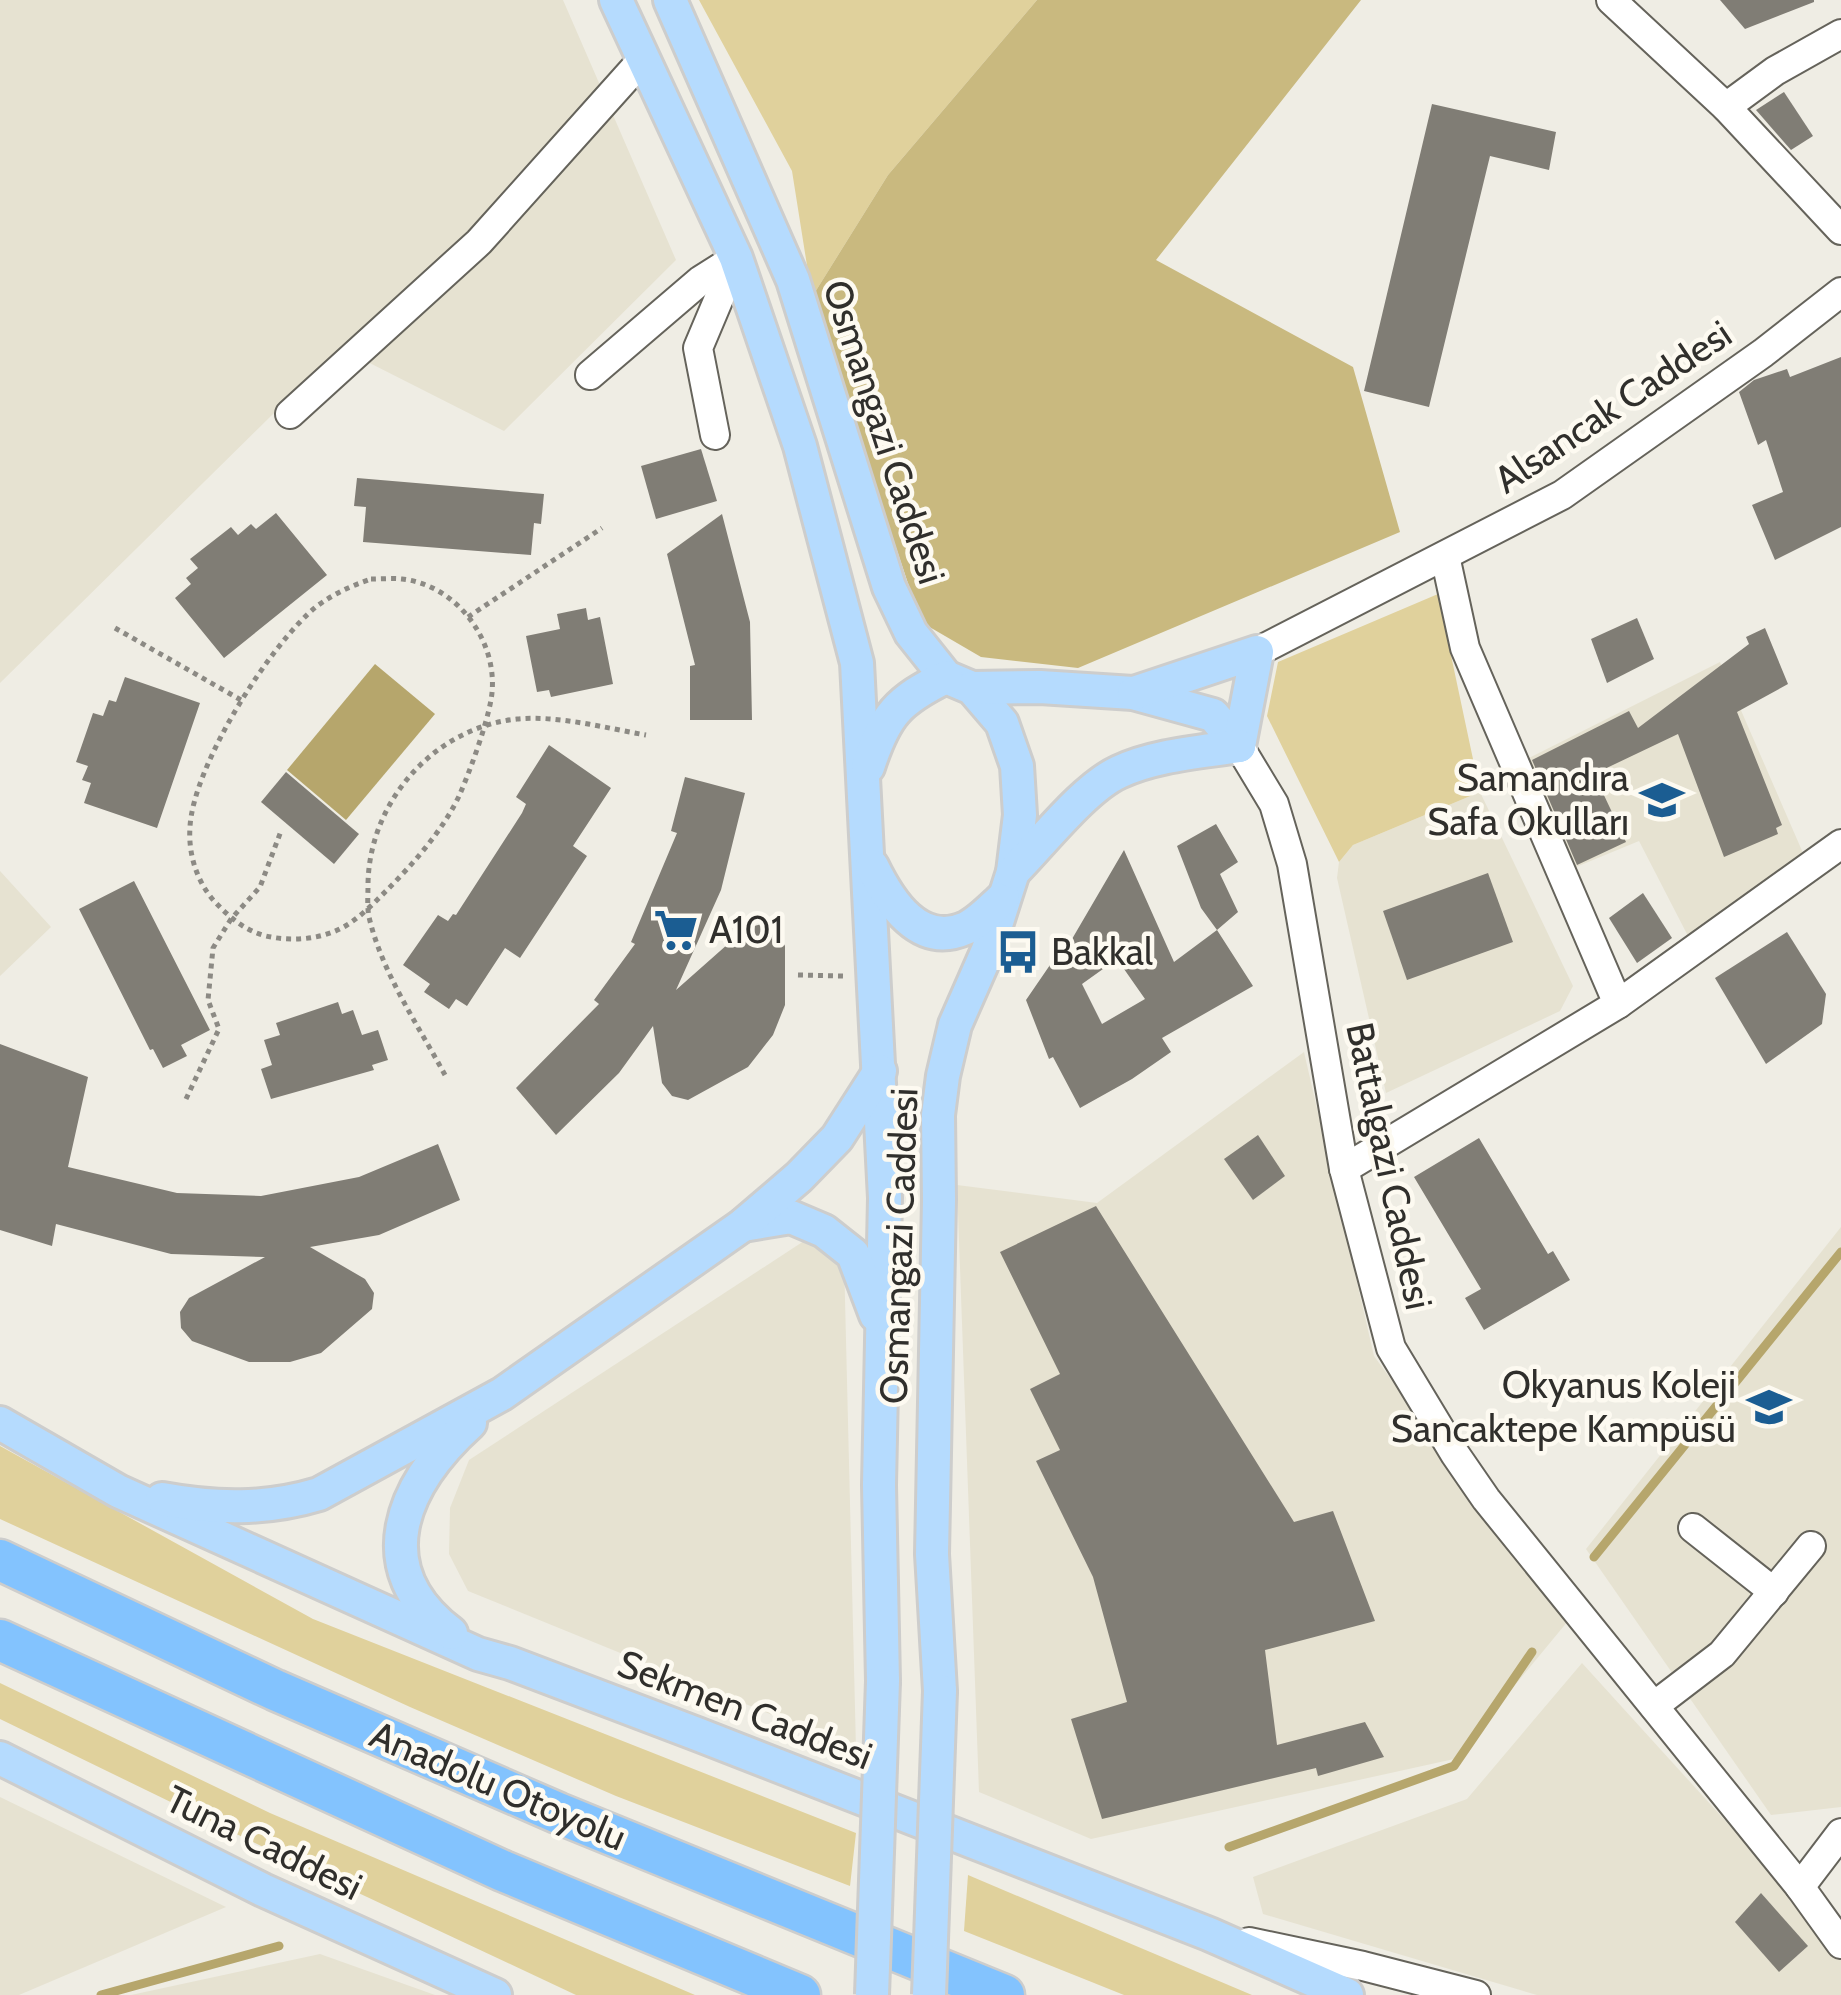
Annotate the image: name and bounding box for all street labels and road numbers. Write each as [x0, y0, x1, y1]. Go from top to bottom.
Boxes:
street label: Osmangazi Caddesi [813, 274, 956, 590]
street label: Alsancak Caddesi [1485, 310, 1740, 503]
street label: Battalgazi Caddesi [1336, 1018, 1443, 1314]
street label: Osmangazi Caddesi [869, 1087, 928, 1405]
street label: Sekmen Caddesi [612, 1640, 879, 1780]
street label: Anadolu Otoyolu [363, 1711, 633, 1861]
street label: Tuna Caddesi [159, 1775, 370, 1910]

